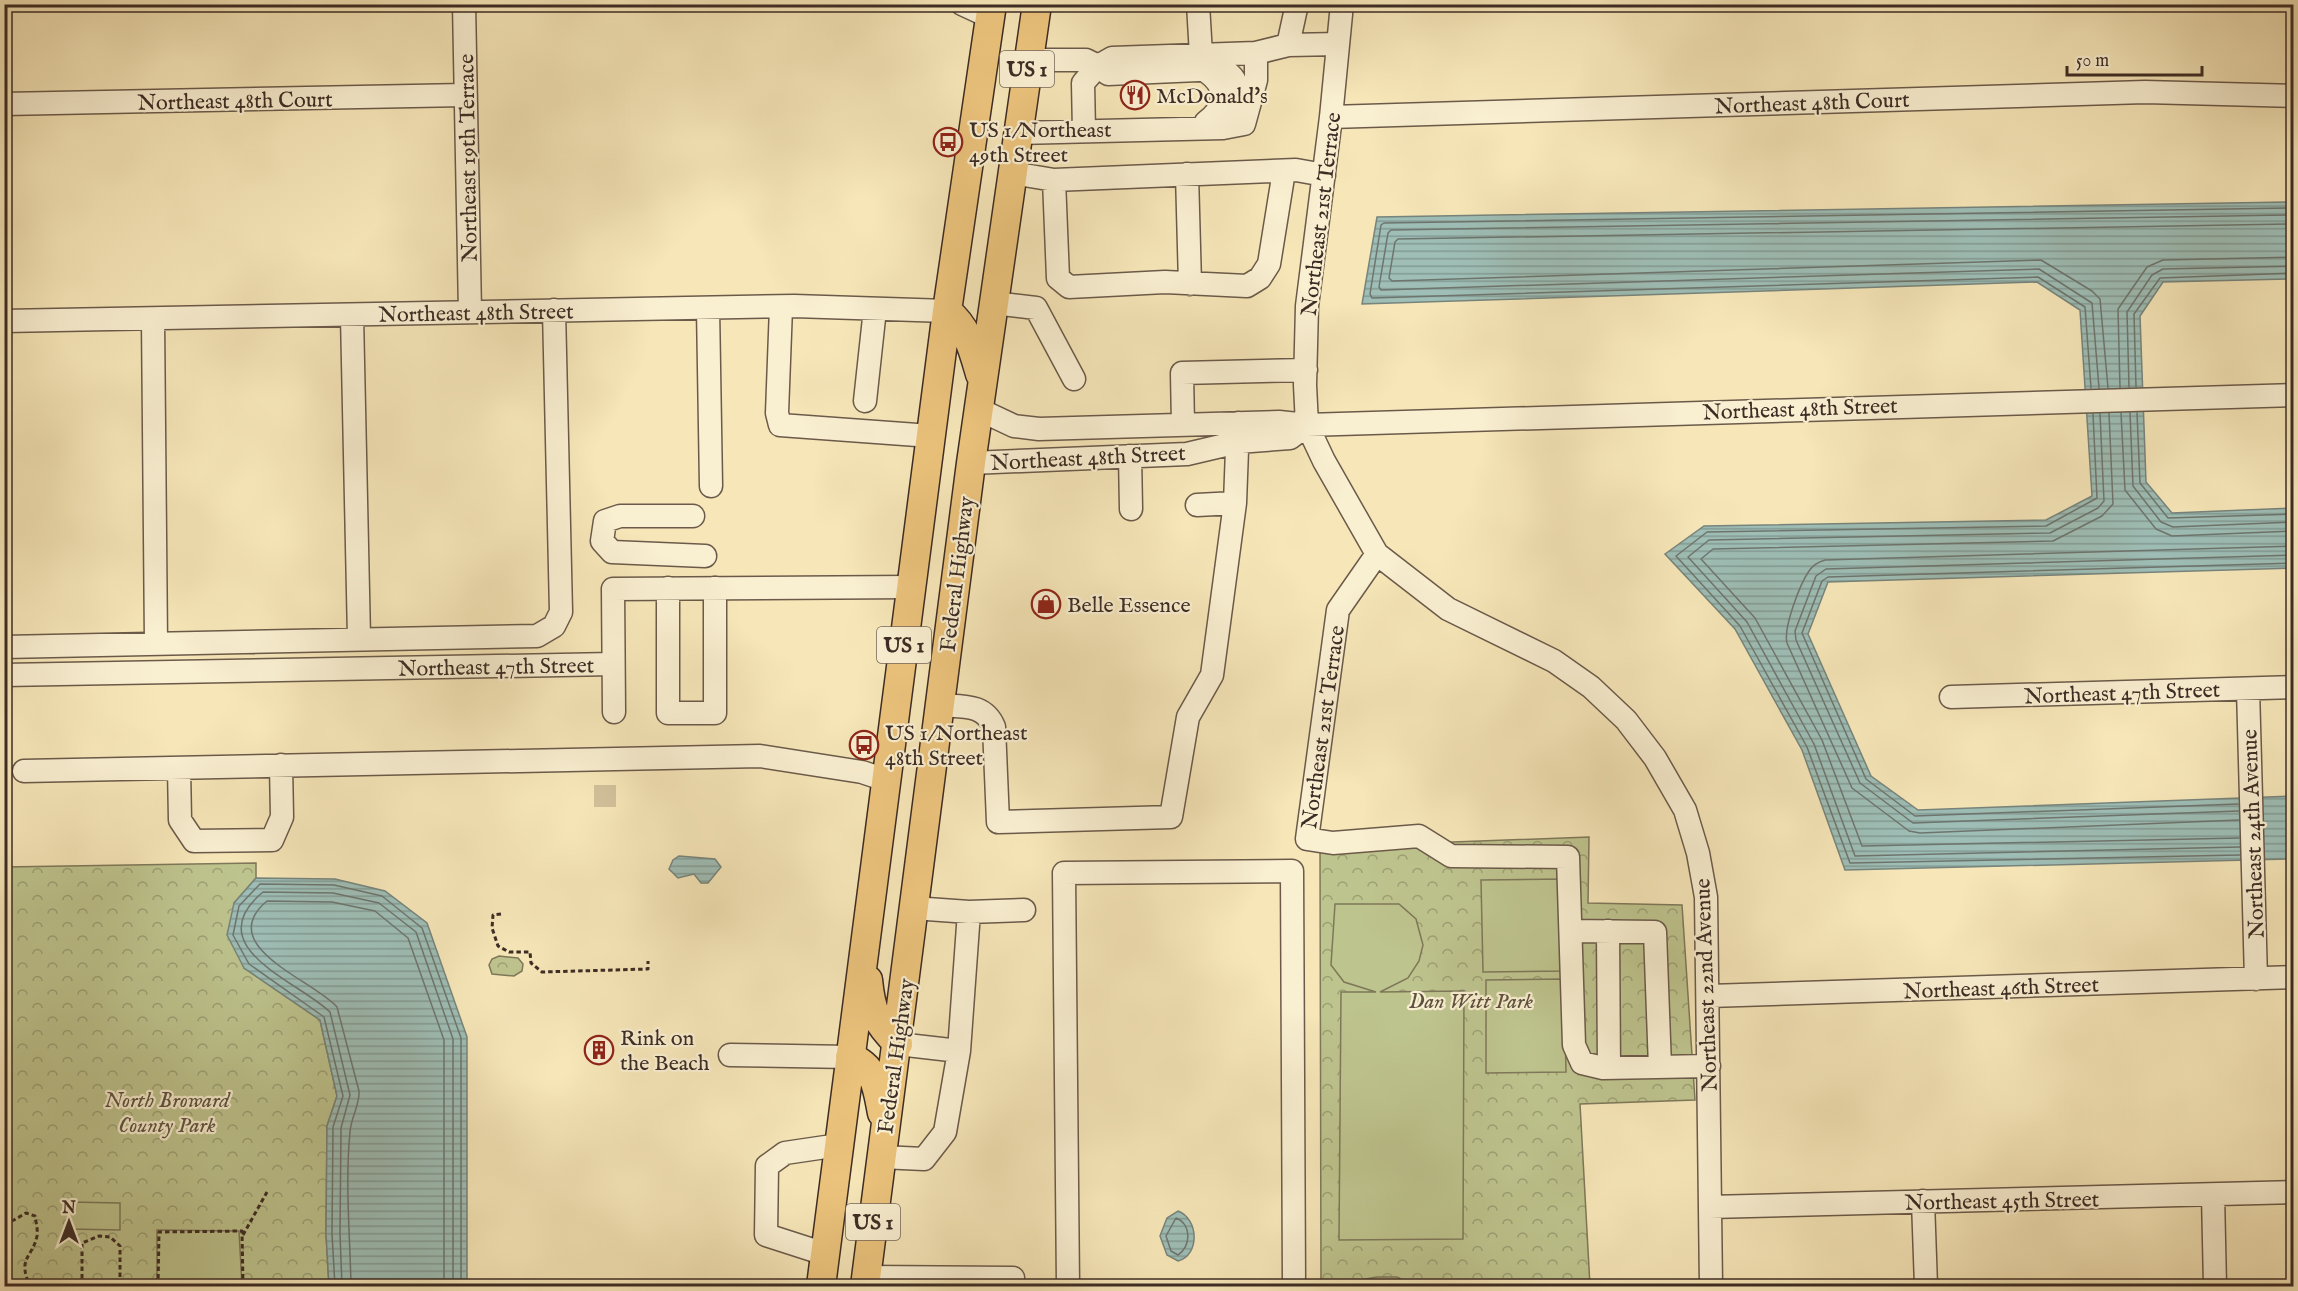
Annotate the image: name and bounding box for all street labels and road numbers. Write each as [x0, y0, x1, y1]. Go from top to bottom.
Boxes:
road number: US 1 [1000, 51, 1054, 87]
street label: Northeast 19th Terrace [453, 54, 485, 262]
street label: Northeast 48th Court [137, 86, 333, 118]
street label: Northeast 48th Court [1714, 87, 1911, 121]
street label: Northeast 21st Terrace [1296, 111, 1348, 318]
street label: Northeast 48th Street [378, 298, 574, 330]
street label: Northeast 48th Street [1702, 393, 1899, 427]
street label: Northeast 48th Street [990, 440, 1187, 478]
street label: Federal Highway [935, 495, 981, 654]
street label: Northeast 21st Terrace [1296, 624, 1352, 831]
road number: US 1 [877, 627, 931, 663]
street label: Northeast 47th Street [398, 652, 595, 684]
street label: Northeast 47th Street [2023, 677, 2221, 711]
street label: Northeast 24th Avenue [2236, 729, 2272, 939]
street label: Northeast 22nd Avenue [1689, 878, 1725, 1092]
street label: Northeast 46th Street [1903, 972, 2100, 1006]
street label: Federal Highway [872, 977, 922, 1136]
street label: Northeast 45th Street [1905, 1186, 2100, 1218]
road number: US 1 [846, 1204, 900, 1240]

